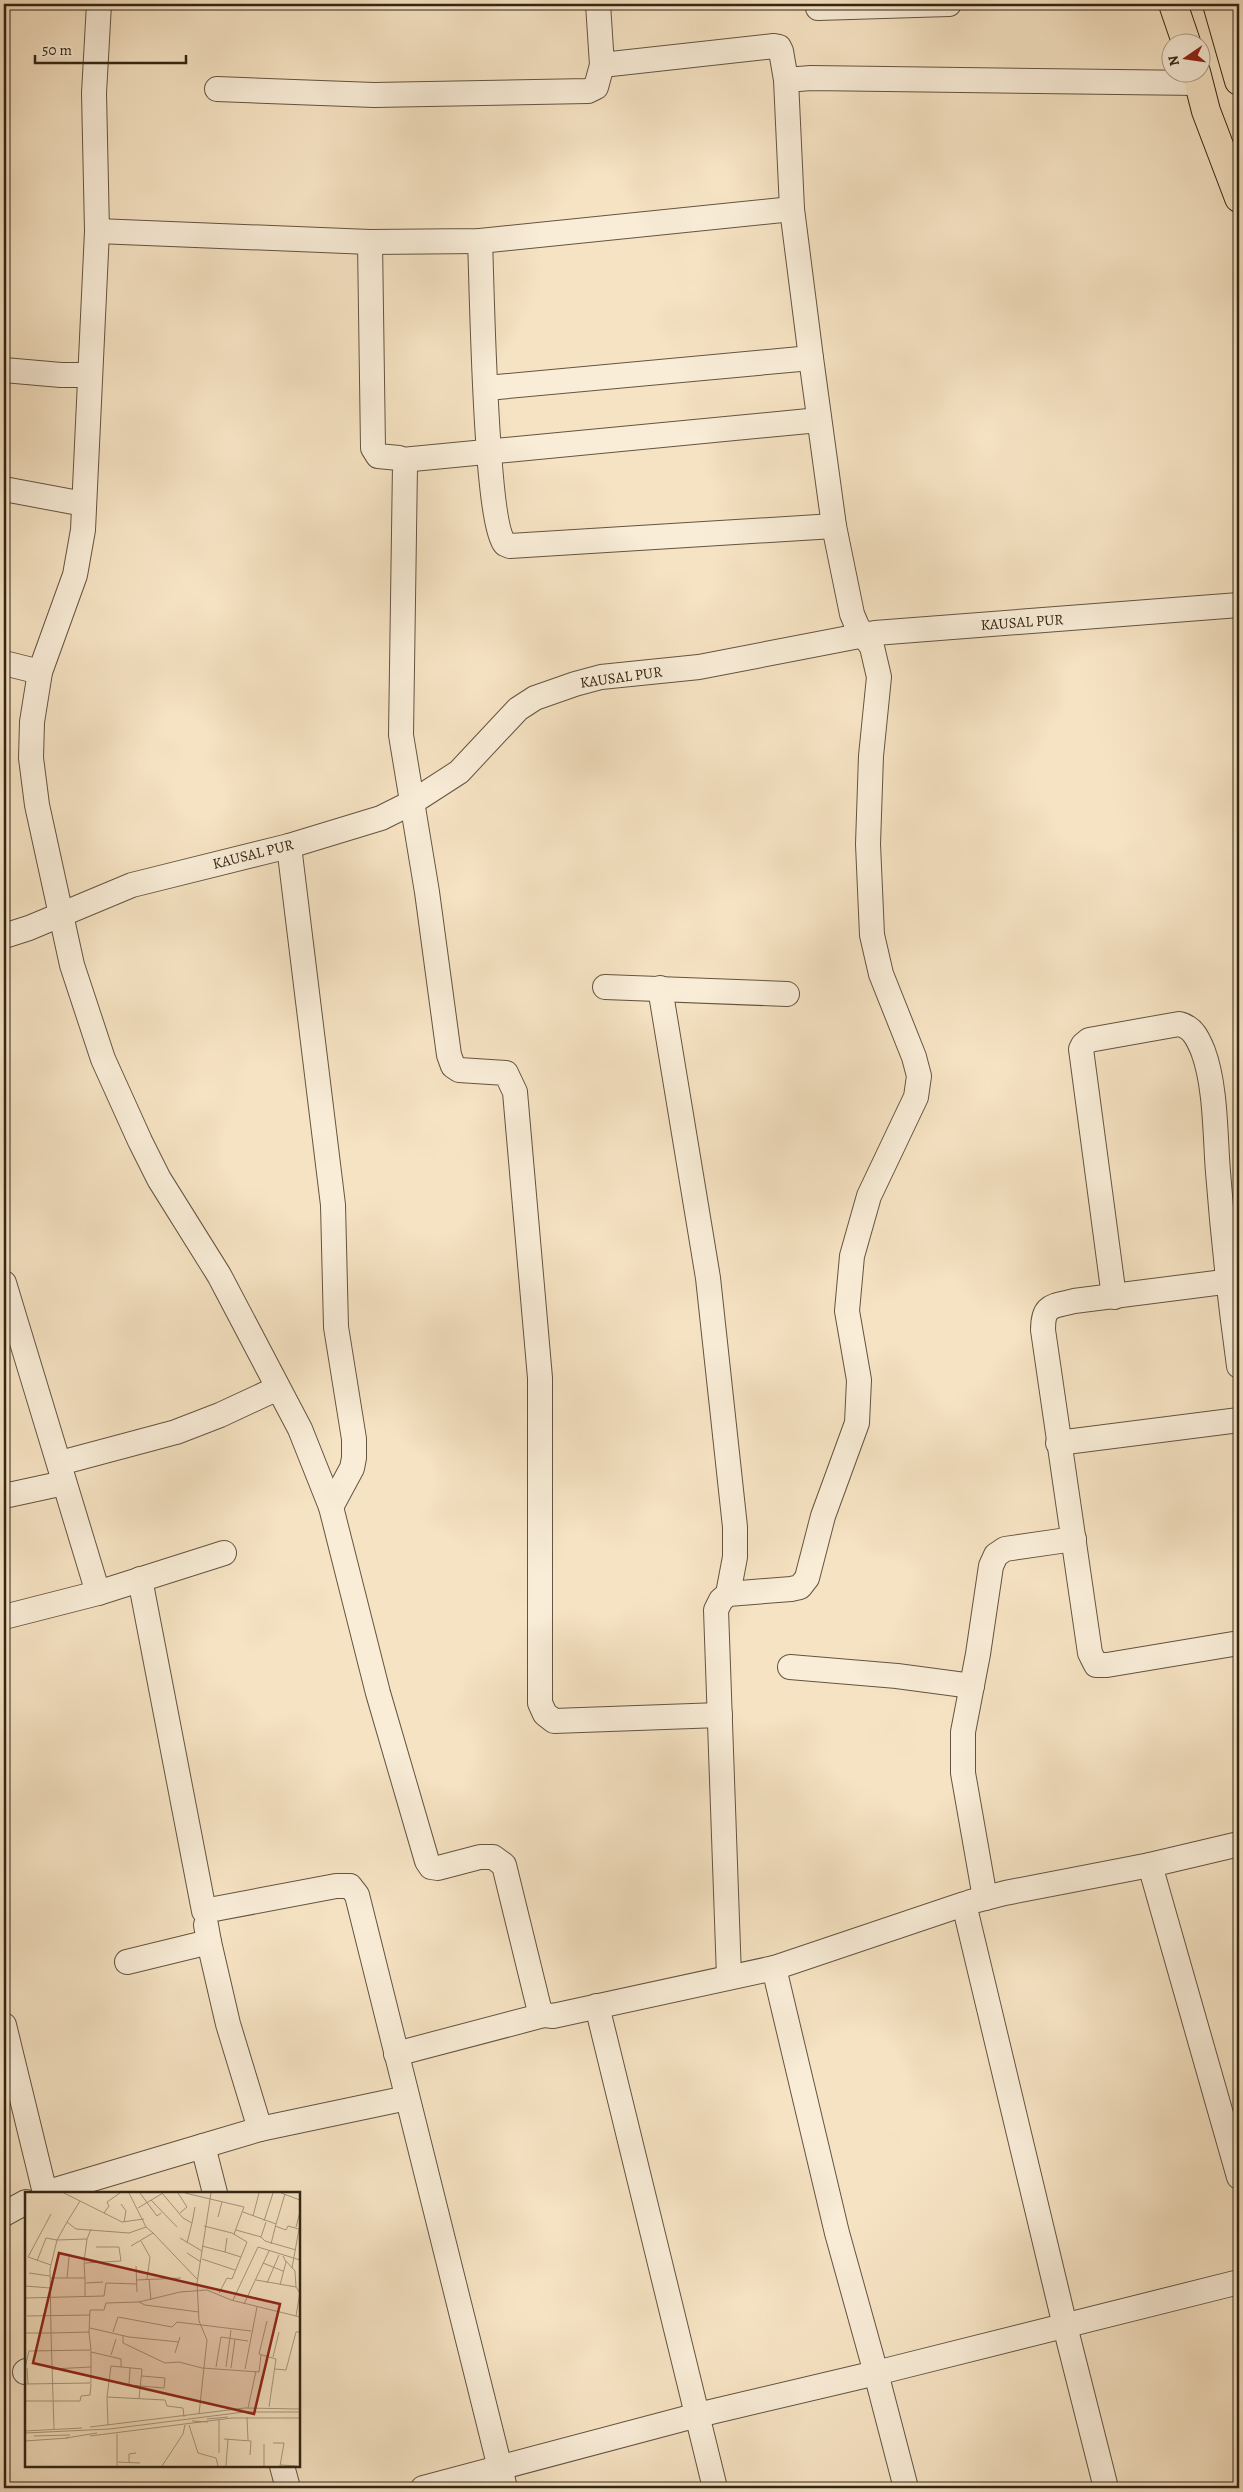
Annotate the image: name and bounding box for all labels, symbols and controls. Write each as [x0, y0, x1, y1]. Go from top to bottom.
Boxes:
scale bar [35, 32, 186, 64]
north arrow [1160, 32, 1210, 82]
text: 50 m [42, 40, 72, 60]
text: N [1163, 54, 1184, 68]
street label: KAUSAL PUR [980, 609, 1065, 635]
street label: KAUSAL PUR [579, 661, 664, 693]
street label: KAUSAL PUR [210, 834, 296, 874]
inset map [25, 2192, 300, 2467]

